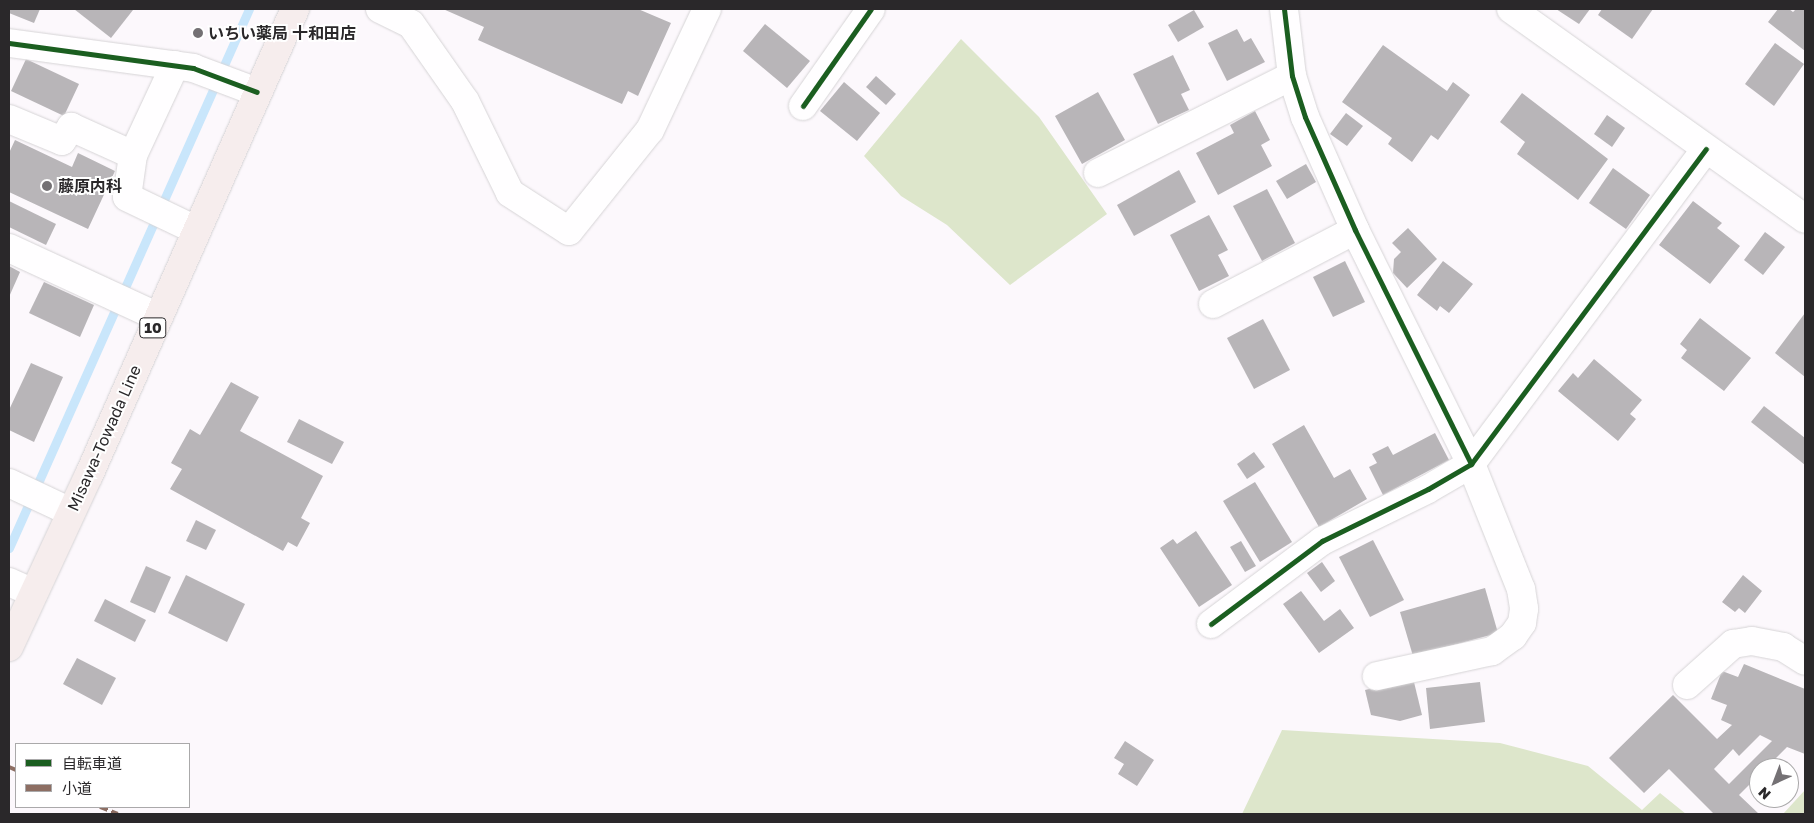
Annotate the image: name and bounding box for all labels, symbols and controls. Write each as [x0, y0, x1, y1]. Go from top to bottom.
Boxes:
place label: いちい薬局 十和田店 [208, 23, 356, 43]
marker: いちい薬局 十和田店 [192, 27, 204, 39]
place label: 藤原内科 [58, 176, 122, 196]
marker: 藤原内科 [40, 179, 54, 193]
road number: 10 [139, 316, 167, 340]
street label: Misawa-Towada Line [63, 362, 145, 514]
legend [15, 743, 190, 808]
text: 自転車道 [62, 754, 122, 772]
north arrow [1749, 758, 1799, 808]
text: 小道 [62, 779, 92, 797]
text: N [1754, 784, 1774, 803]

